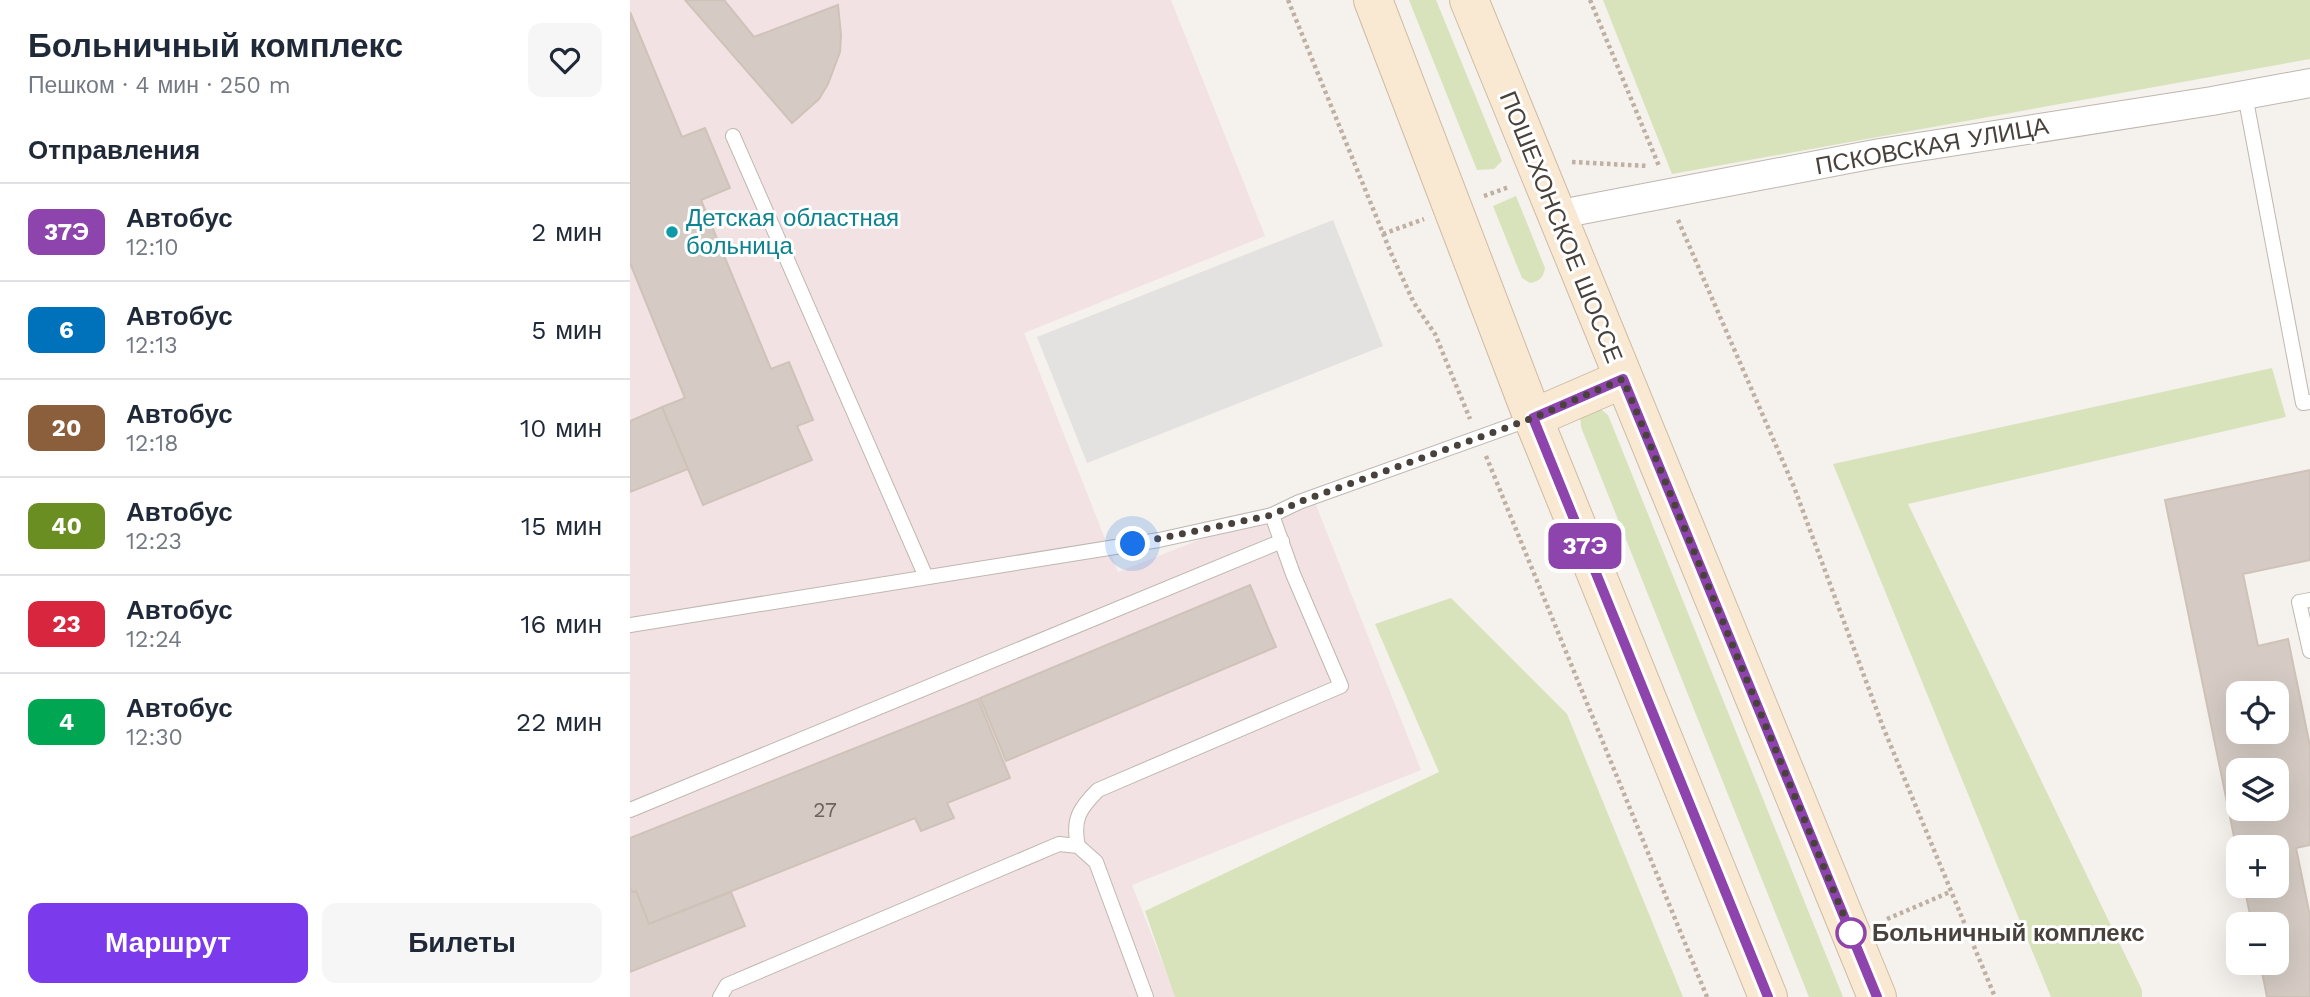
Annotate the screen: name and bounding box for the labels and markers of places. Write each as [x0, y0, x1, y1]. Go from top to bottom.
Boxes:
place label: Детская областная больница [686, 204, 899, 260]
marker: Детская областная больница [664, 224, 680, 240]
marker: Больничный комплекс [1836, 918, 1866, 948]
place label: Больничный комплекс [1872, 919, 2145, 947]

